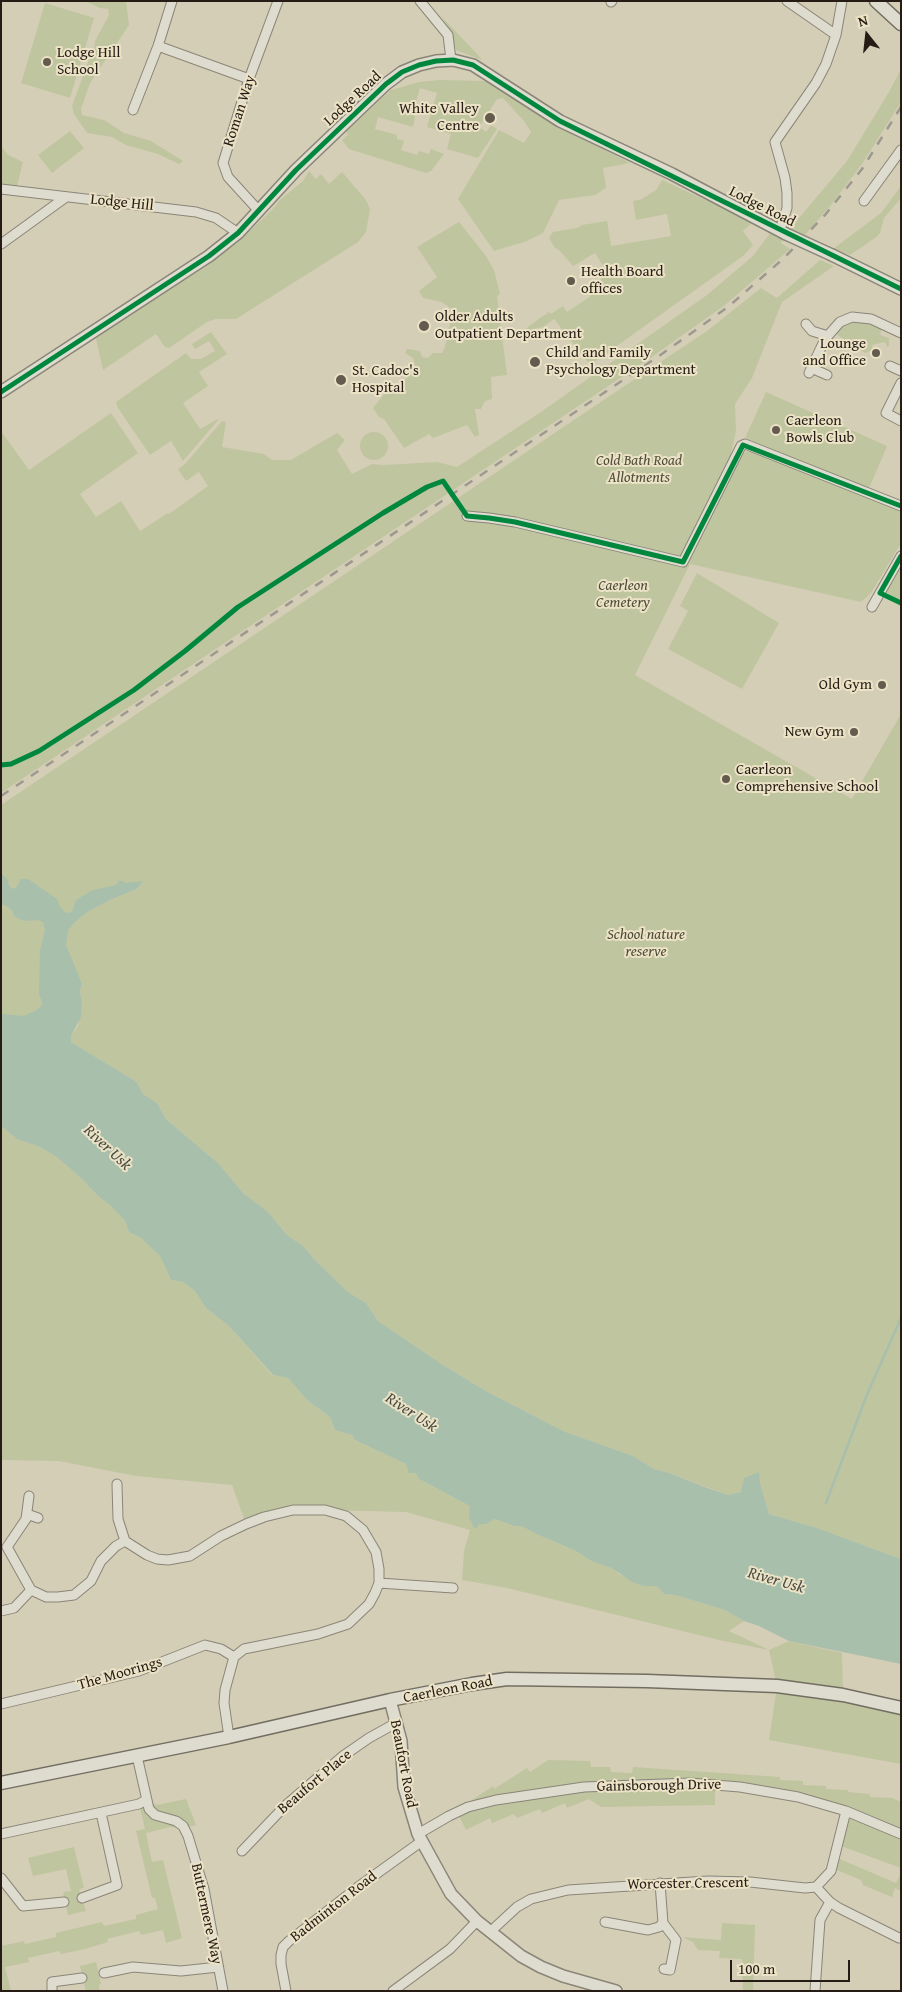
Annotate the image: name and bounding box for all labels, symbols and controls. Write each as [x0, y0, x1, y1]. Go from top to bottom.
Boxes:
north arrow [842, 10, 892, 60]
text: N [856, 10, 870, 31]
place label: Lodge Hill School [57, 44, 120, 79]
marker: Lodge Hill School [41, 56, 53, 68]
street label: Lodge Road [320, 68, 386, 130]
street label: Roman Way [220, 73, 260, 149]
place label: White Valley Centre [399, 100, 479, 135]
marker: White Valley Centre [483, 111, 497, 125]
street label: Lodge Road [726, 183, 798, 231]
street label: Lodge Hill [90, 191, 154, 215]
place label: Health Board offices [581, 263, 664, 298]
marker: Health Board offices [565, 275, 577, 287]
place label: Older Adults Outpatient Department [435, 308, 582, 343]
marker: Older Adults Outpatient Department [417, 319, 431, 333]
place label: Lounge and Office [803, 335, 866, 370]
place label: Child and Family Psychology Department [546, 344, 696, 379]
marker: Lounge and Office [870, 347, 882, 359]
marker: Child and Family Psychology Department [528, 355, 542, 369]
place label: St. Cadoc's Hospital [352, 362, 419, 397]
marker: St. Cadoc's Hospital [334, 373, 348, 387]
place label: Caerleon Bowls Club [786, 412, 854, 447]
marker: Caerleon Bowls Club [770, 424, 782, 436]
park label: Cold Bath Road Allotments [596, 452, 682, 487]
park label: Caerleon Cemetery [596, 577, 650, 612]
place label: Old Gym [819, 676, 872, 694]
marker: Old Gym [876, 679, 888, 691]
place label: New Gym [785, 723, 844, 741]
marker: New Gym [848, 726, 860, 738]
place label: Caerleon Comprehensive School [736, 761, 878, 796]
marker: Caerleon Comprehensive School [720, 773, 732, 785]
park label: School nature reserve [607, 926, 685, 961]
water label: River Usk [79, 1121, 135, 1175]
water label: River Usk [381, 1389, 441, 1437]
water label: River Usk [745, 1564, 807, 1598]
street label: The Moorings [76, 1653, 164, 1695]
street label: Caerleon Road [402, 1673, 494, 1707]
street label: Beaufort Road [386, 1718, 420, 1810]
street label: Beaufort Place [274, 1746, 356, 1818]
street label: Gainsborough Drive [597, 1776, 721, 1796]
street label: Buttermere Way [187, 1862, 225, 1966]
street label: Badminton Road [287, 1868, 381, 1946]
street label: Worcester Crescent [627, 1874, 749, 1894]
scale bar [732, 1950, 852, 1982]
text: 100 m [738, 1958, 775, 1979]

